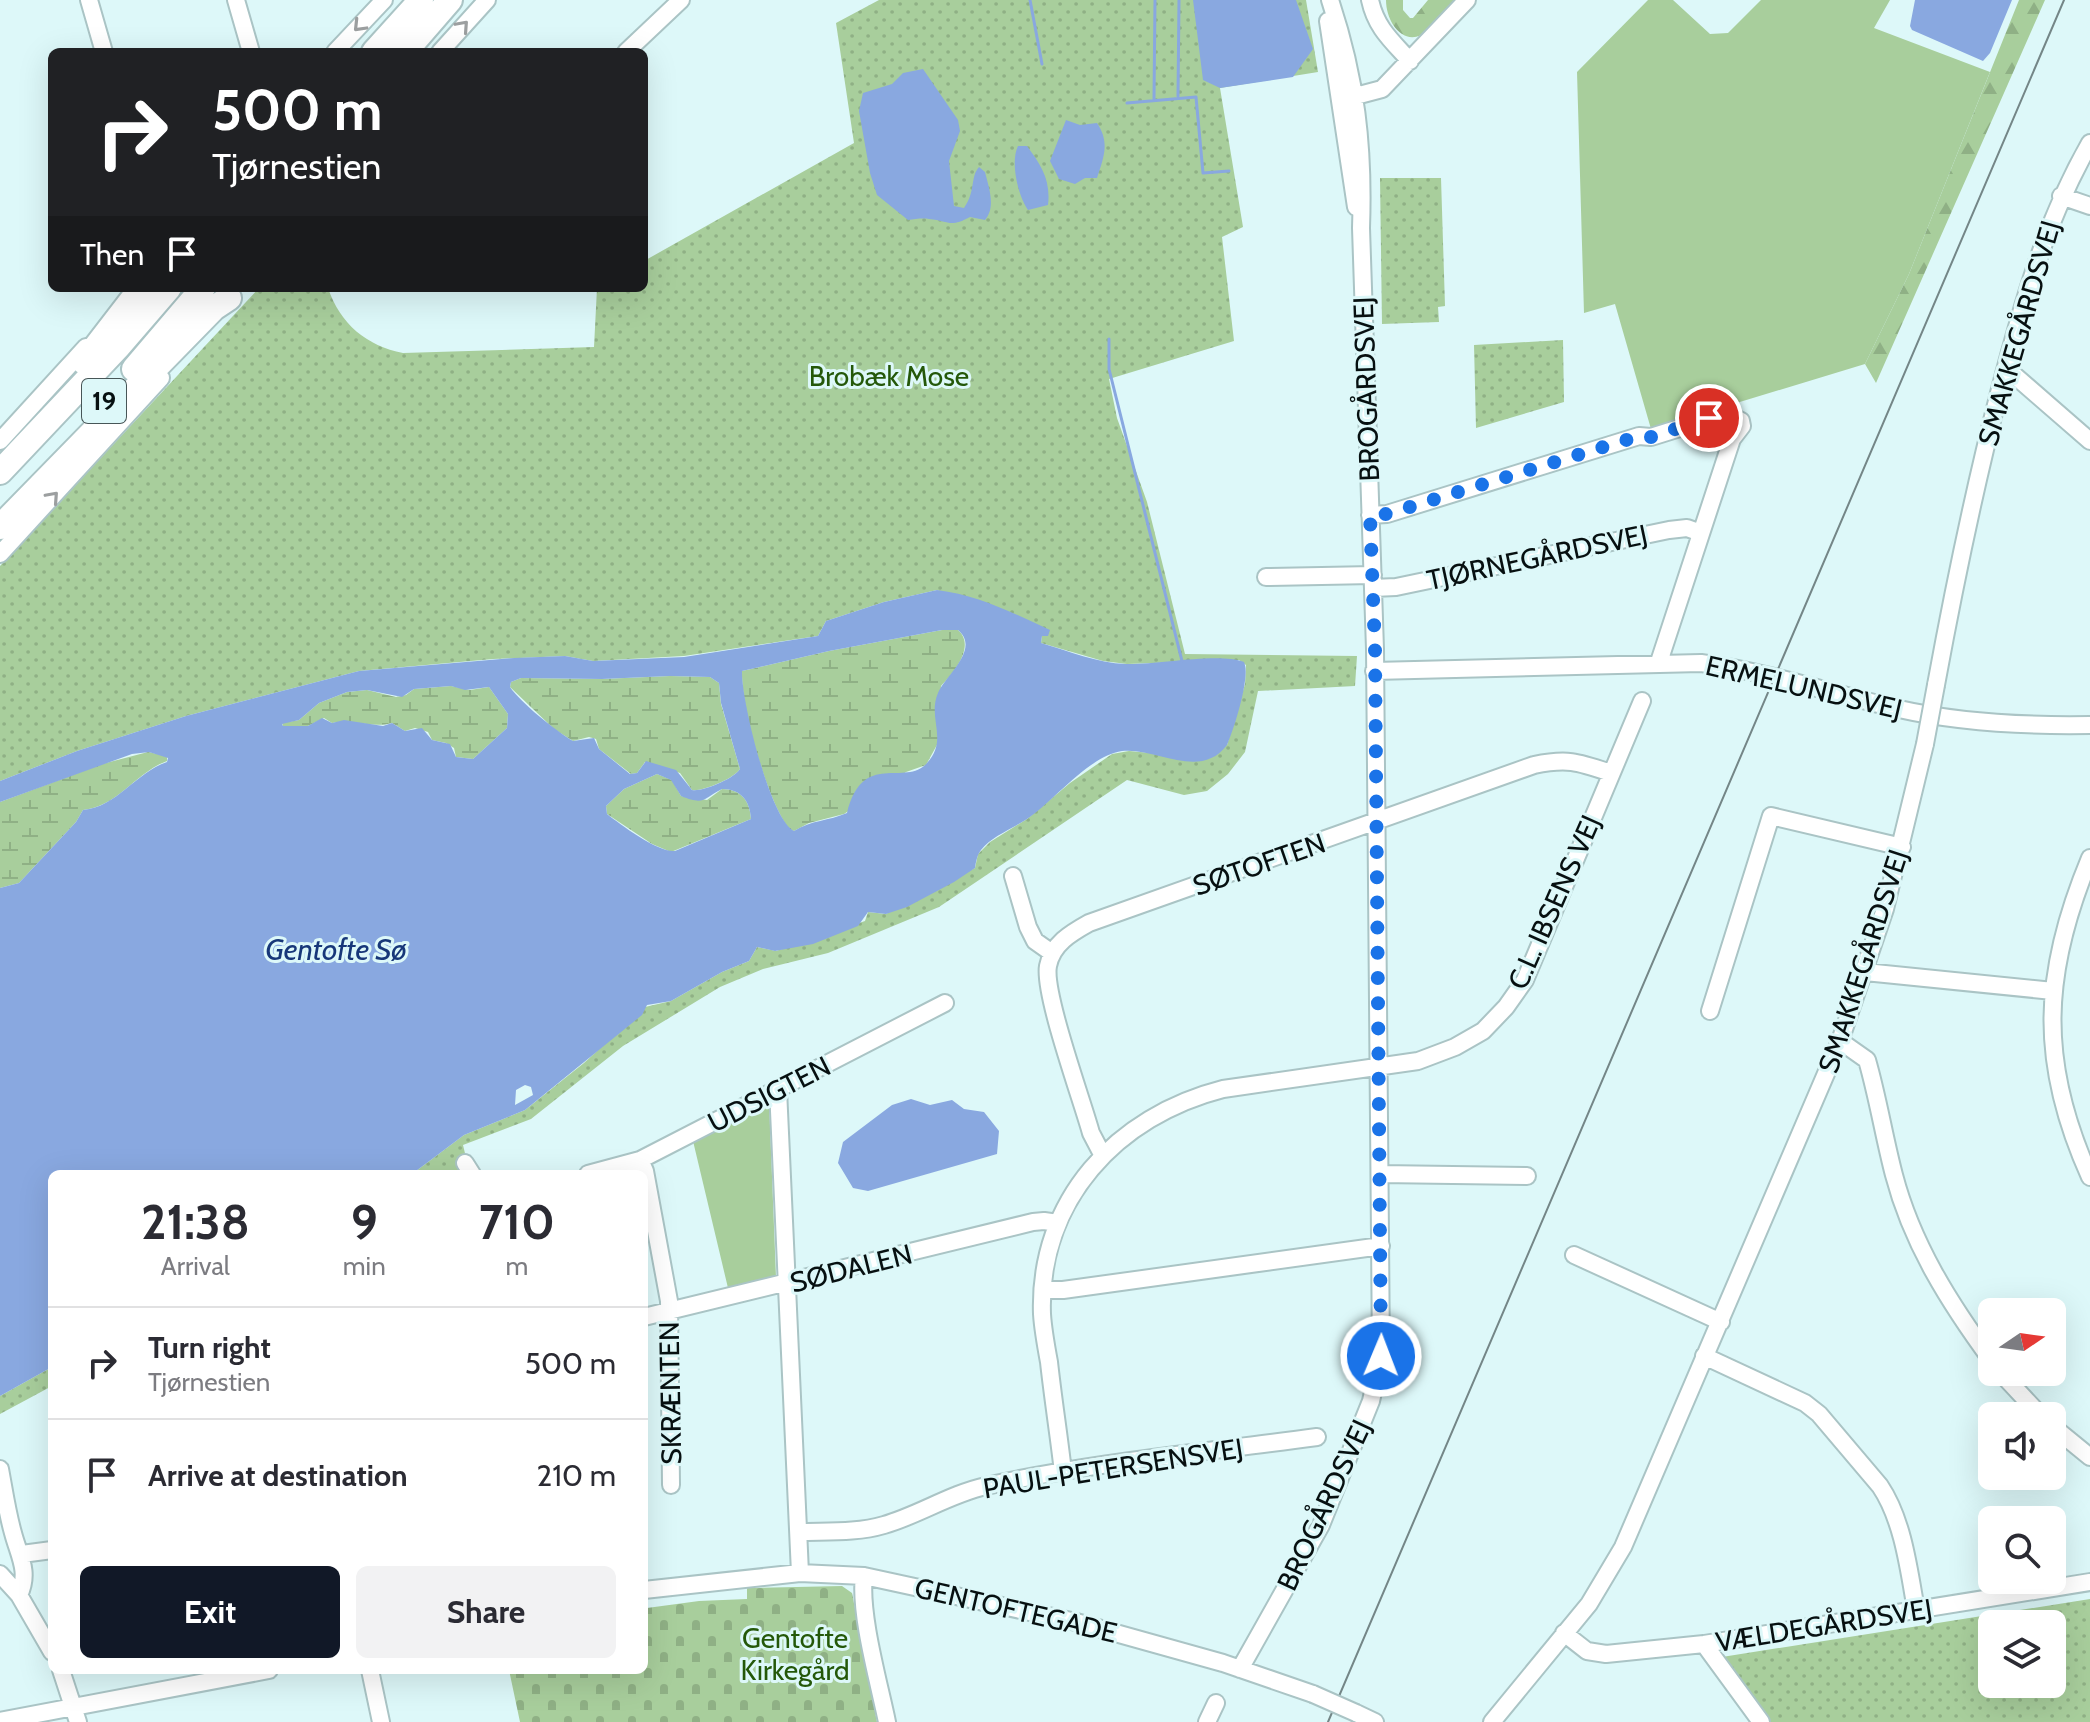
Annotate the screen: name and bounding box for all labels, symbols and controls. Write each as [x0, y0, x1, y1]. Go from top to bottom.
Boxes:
one-way arrow [354, 17, 368, 31]
one-way arrow [454, 21, 469, 35]
text: 500 m [212, 76, 382, 144]
icon: right [80, 80, 184, 184]
text: Tjørnestien [212, 144, 381, 188]
street label: SMAKKEGÅRDSVEJ [1970, 216, 2067, 449]
icon: arrive [160, 232, 204, 276]
text: Then [80, 236, 144, 273]
street label: BROGÅRDSVEJ [1345, 296, 1386, 482]
park label: Brobæk Mose [809, 359, 969, 393]
road number: 19 [82, 379, 126, 423]
pin [1675, 384, 1743, 452]
icon: arrive [1687, 396, 1731, 440]
one-way arrow [43, 492, 58, 506]
street label: TJØRNEGÅRDSVEJ [1423, 516, 1650, 597]
street label: ERMELUNDSVEJ [1703, 648, 1905, 726]
street label: C.L. IBSENS VEJ [1500, 810, 1608, 994]
street label: SØTOFTEN [1188, 825, 1330, 903]
street label: SMAKKEGÅRDSVEJ [1810, 845, 1915, 1077]
water label: Gentofte Sø [265, 931, 407, 968]
street label: UDSIGTEN [702, 1049, 836, 1139]
text: 21:38 [141, 1193, 250, 1251]
text: 9 [351, 1193, 378, 1251]
text: 710 [479, 1193, 555, 1251]
street label: SØDALEN [787, 1236, 915, 1300]
text: Arrival [161, 1250, 230, 1282]
text: min [343, 1250, 386, 1282]
text: m [505, 1250, 528, 1282]
north arrow [1978, 1298, 2066, 1386]
map controls [1978, 1298, 2066, 1698]
position arrow [1339, 1314, 1423, 1398]
street label: SKRÆNTEN [652, 1321, 688, 1465]
text: Turn right [148, 1329, 271, 1366]
icon: right [80, 1341, 124, 1385]
text: 500 m [525, 1345, 616, 1382]
text: Tjørnestien [148, 1366, 270, 1398]
button: sound [1978, 1402, 2066, 1490]
street label: BROGÅRDSVEJ [1269, 1414, 1378, 1596]
street label: PAUL-PETERSENSVEJ [981, 1431, 1245, 1505]
icon: arrive [80, 1453, 124, 1497]
text: Arrive at destination [148, 1457, 408, 1494]
text: 210 m [536, 1457, 616, 1494]
button: search [1978, 1506, 2066, 1594]
button: Exit [80, 1566, 340, 1658]
button: Share [356, 1566, 616, 1658]
street label: GENTOFTEGADE [911, 1570, 1121, 1650]
street label: VÆLDEGÅRDSVEJ [1713, 1590, 1935, 1659]
button: layers [1978, 1610, 2066, 1698]
park label: Gentofte Kirkegård [741, 1621, 849, 1687]

